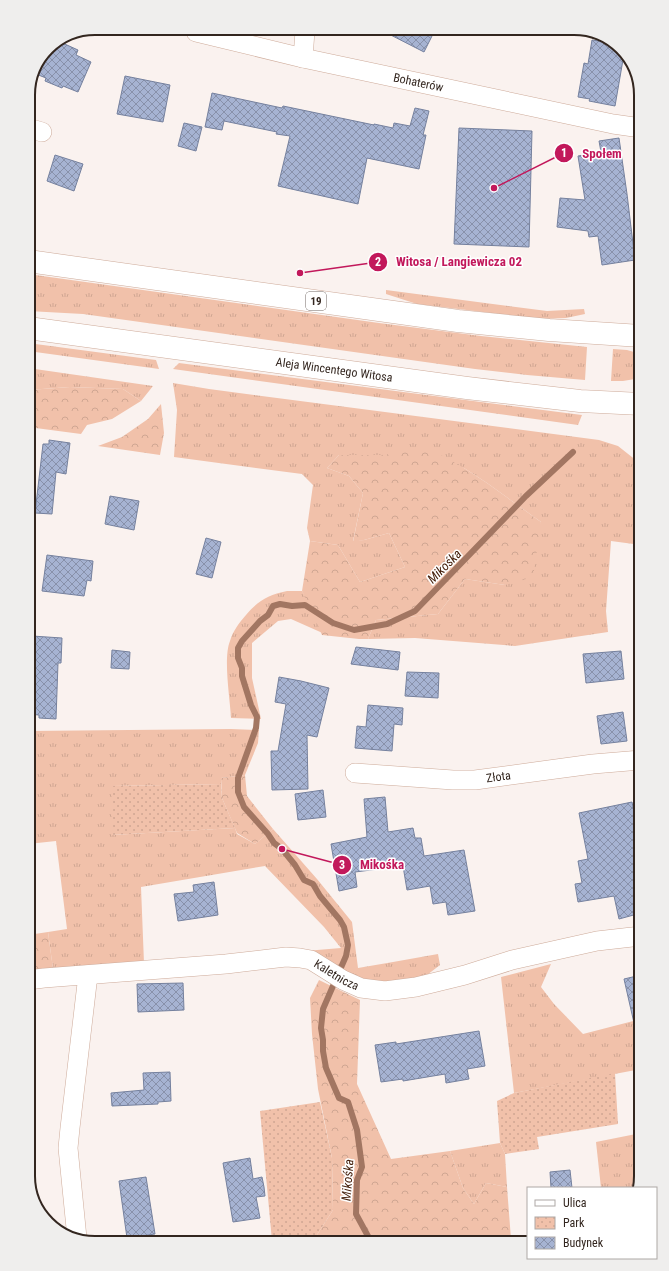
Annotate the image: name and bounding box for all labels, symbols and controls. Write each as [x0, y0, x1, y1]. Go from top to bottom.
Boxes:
street label: Bohaterów [392, 70, 445, 95]
callout: Społem [554, 141, 630, 166]
text: 1 [561, 146, 567, 160]
text: Społem [582, 146, 622, 161]
callout: Witosa / Langiewicza 02 [368, 249, 530, 274]
text: Witosa / Langiewicza 02 [396, 254, 522, 269]
text: 2 [375, 255, 381, 269]
road number: 19 [306, 292, 326, 310]
street label: Aleja Wincentego Witosa [275, 355, 394, 385]
water label: Mikośka [424, 546, 464, 586]
street label: Złota [485, 768, 512, 785]
callout: Mikośka [332, 852, 412, 877]
text: Mikośka [360, 857, 404, 872]
text: 3 [339, 858, 345, 872]
street label: Kaletnicza [312, 957, 361, 993]
water label: Mikośka [339, 1159, 356, 1201]
legend [527, 1187, 657, 1259]
text: Ulica [563, 1196, 587, 1210]
text: Park [563, 1216, 585, 1230]
text: Budynek [563, 1236, 604, 1250]

